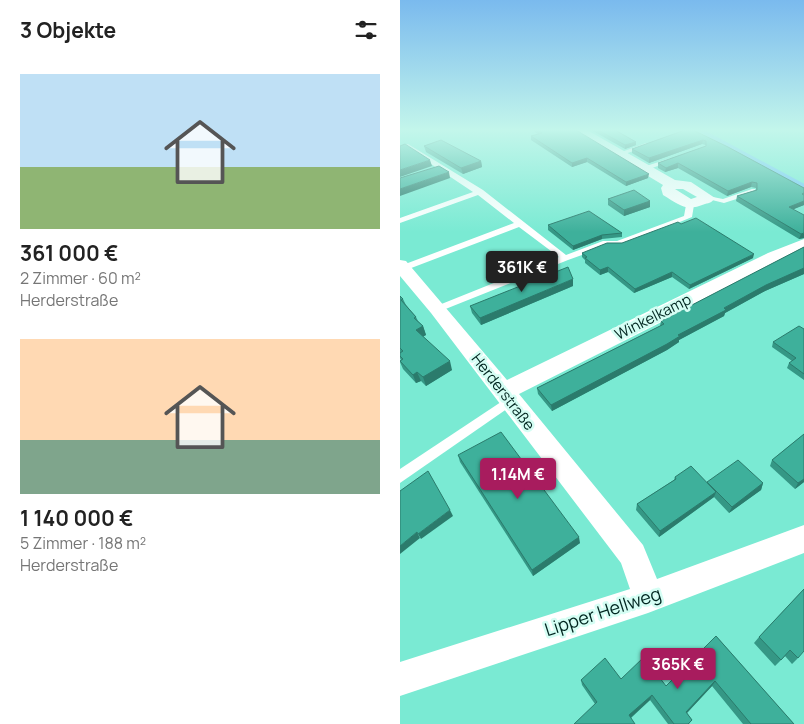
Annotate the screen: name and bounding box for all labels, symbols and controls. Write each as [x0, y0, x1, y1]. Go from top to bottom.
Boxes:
text: 3 Objekte [20, 16, 116, 44]
icon: filters [352, 16, 380, 44]
icon: home [155, 107, 245, 197]
text: 361 000 € [20, 239, 118, 267]
pin: 361K € [481, 250, 563, 293]
text: 361K € [497, 256, 547, 278]
text: 2 Zimmer · 60 m² [20, 267, 141, 289]
street label: Winkelkamp [611, 288, 695, 345]
text: Herderstraße [20, 289, 118, 311]
street label: Herderstraße [467, 349, 540, 435]
icon: home [155, 372, 245, 462]
pin: 1.14M € [472, 458, 564, 500]
text: 1.14M € [491, 463, 545, 485]
text: 1 140 000 € [20, 504, 133, 532]
text: 5 Zimmer · 188 m² [20, 532, 146, 554]
text: Herderstraße [20, 554, 118, 576]
street label: Lipper Hellweg [541, 581, 664, 641]
pin: 365K € [637, 648, 719, 690]
text: 365K € [652, 653, 704, 675]

